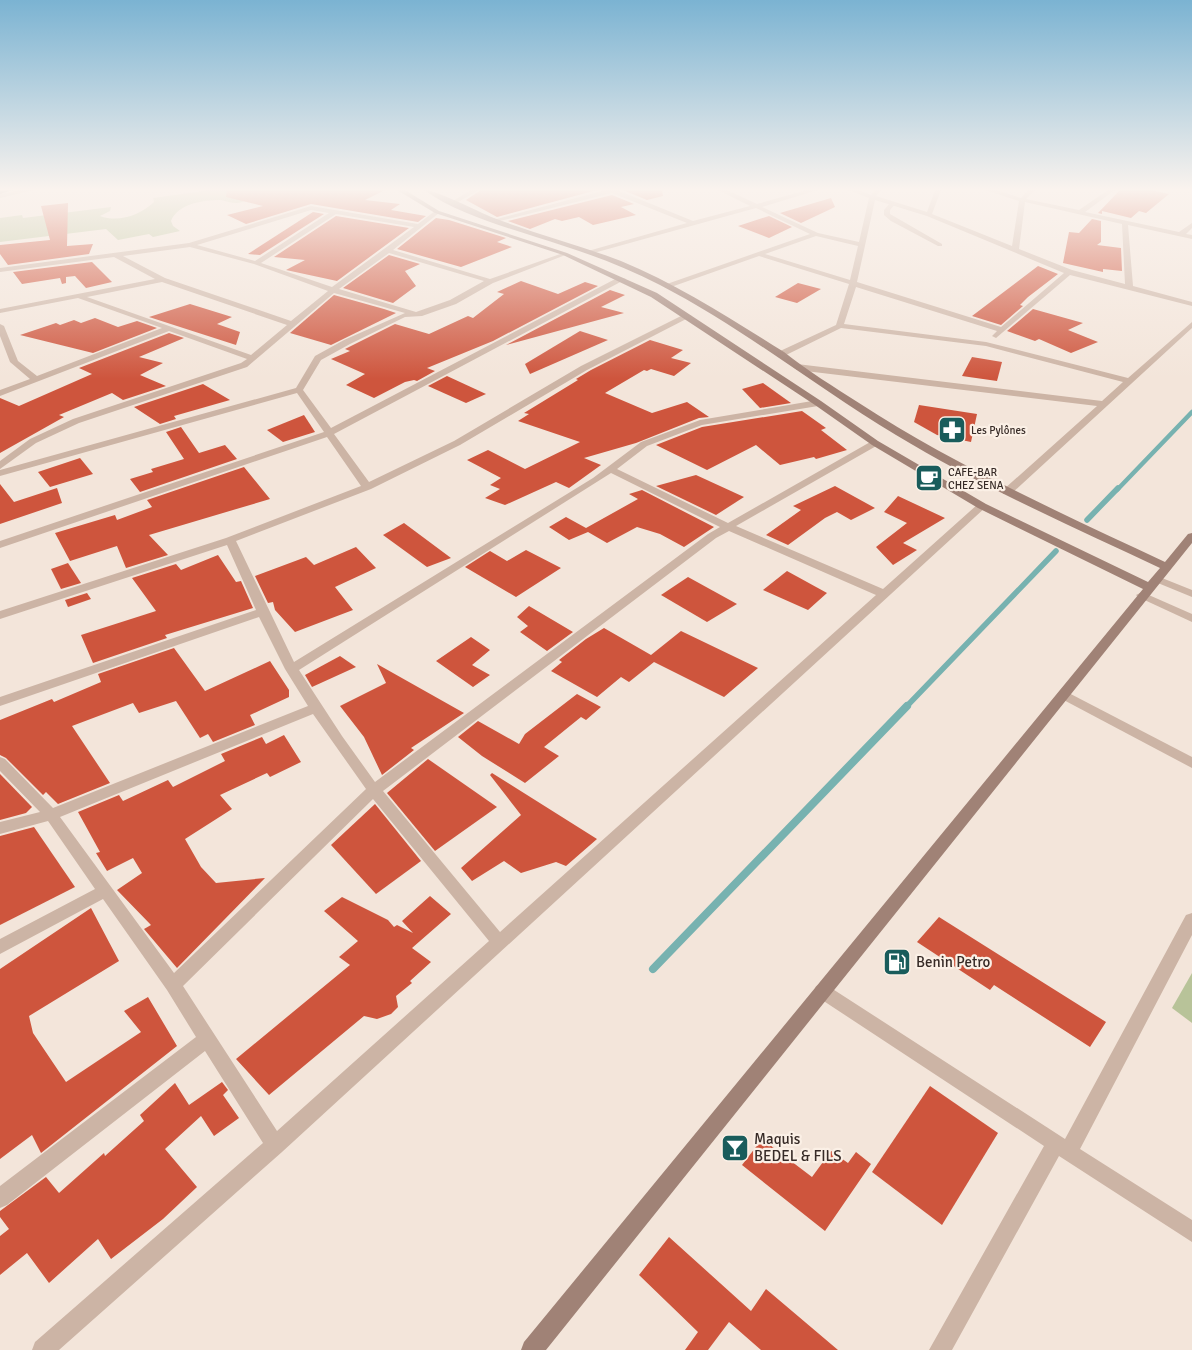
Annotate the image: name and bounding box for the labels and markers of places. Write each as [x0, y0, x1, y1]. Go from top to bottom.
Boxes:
pharmacy icon: Les Pylônes [937, 415, 967, 445]
place label: Les Pylônes [971, 424, 1026, 437]
cafe icon: CAFE-BAR CHEZ SENA [914, 463, 944, 493]
place label: CAFE-BAR CHEZ SENA [948, 466, 1004, 492]
fuel station icon: Benin Petro [882, 947, 912, 977]
place label: Benin Petro [916, 953, 990, 971]
place label: Maquis BEDEL & FILS [754, 1130, 842, 1165]
bar icon: Maquis BEDEL & FILS [720, 1133, 750, 1163]

